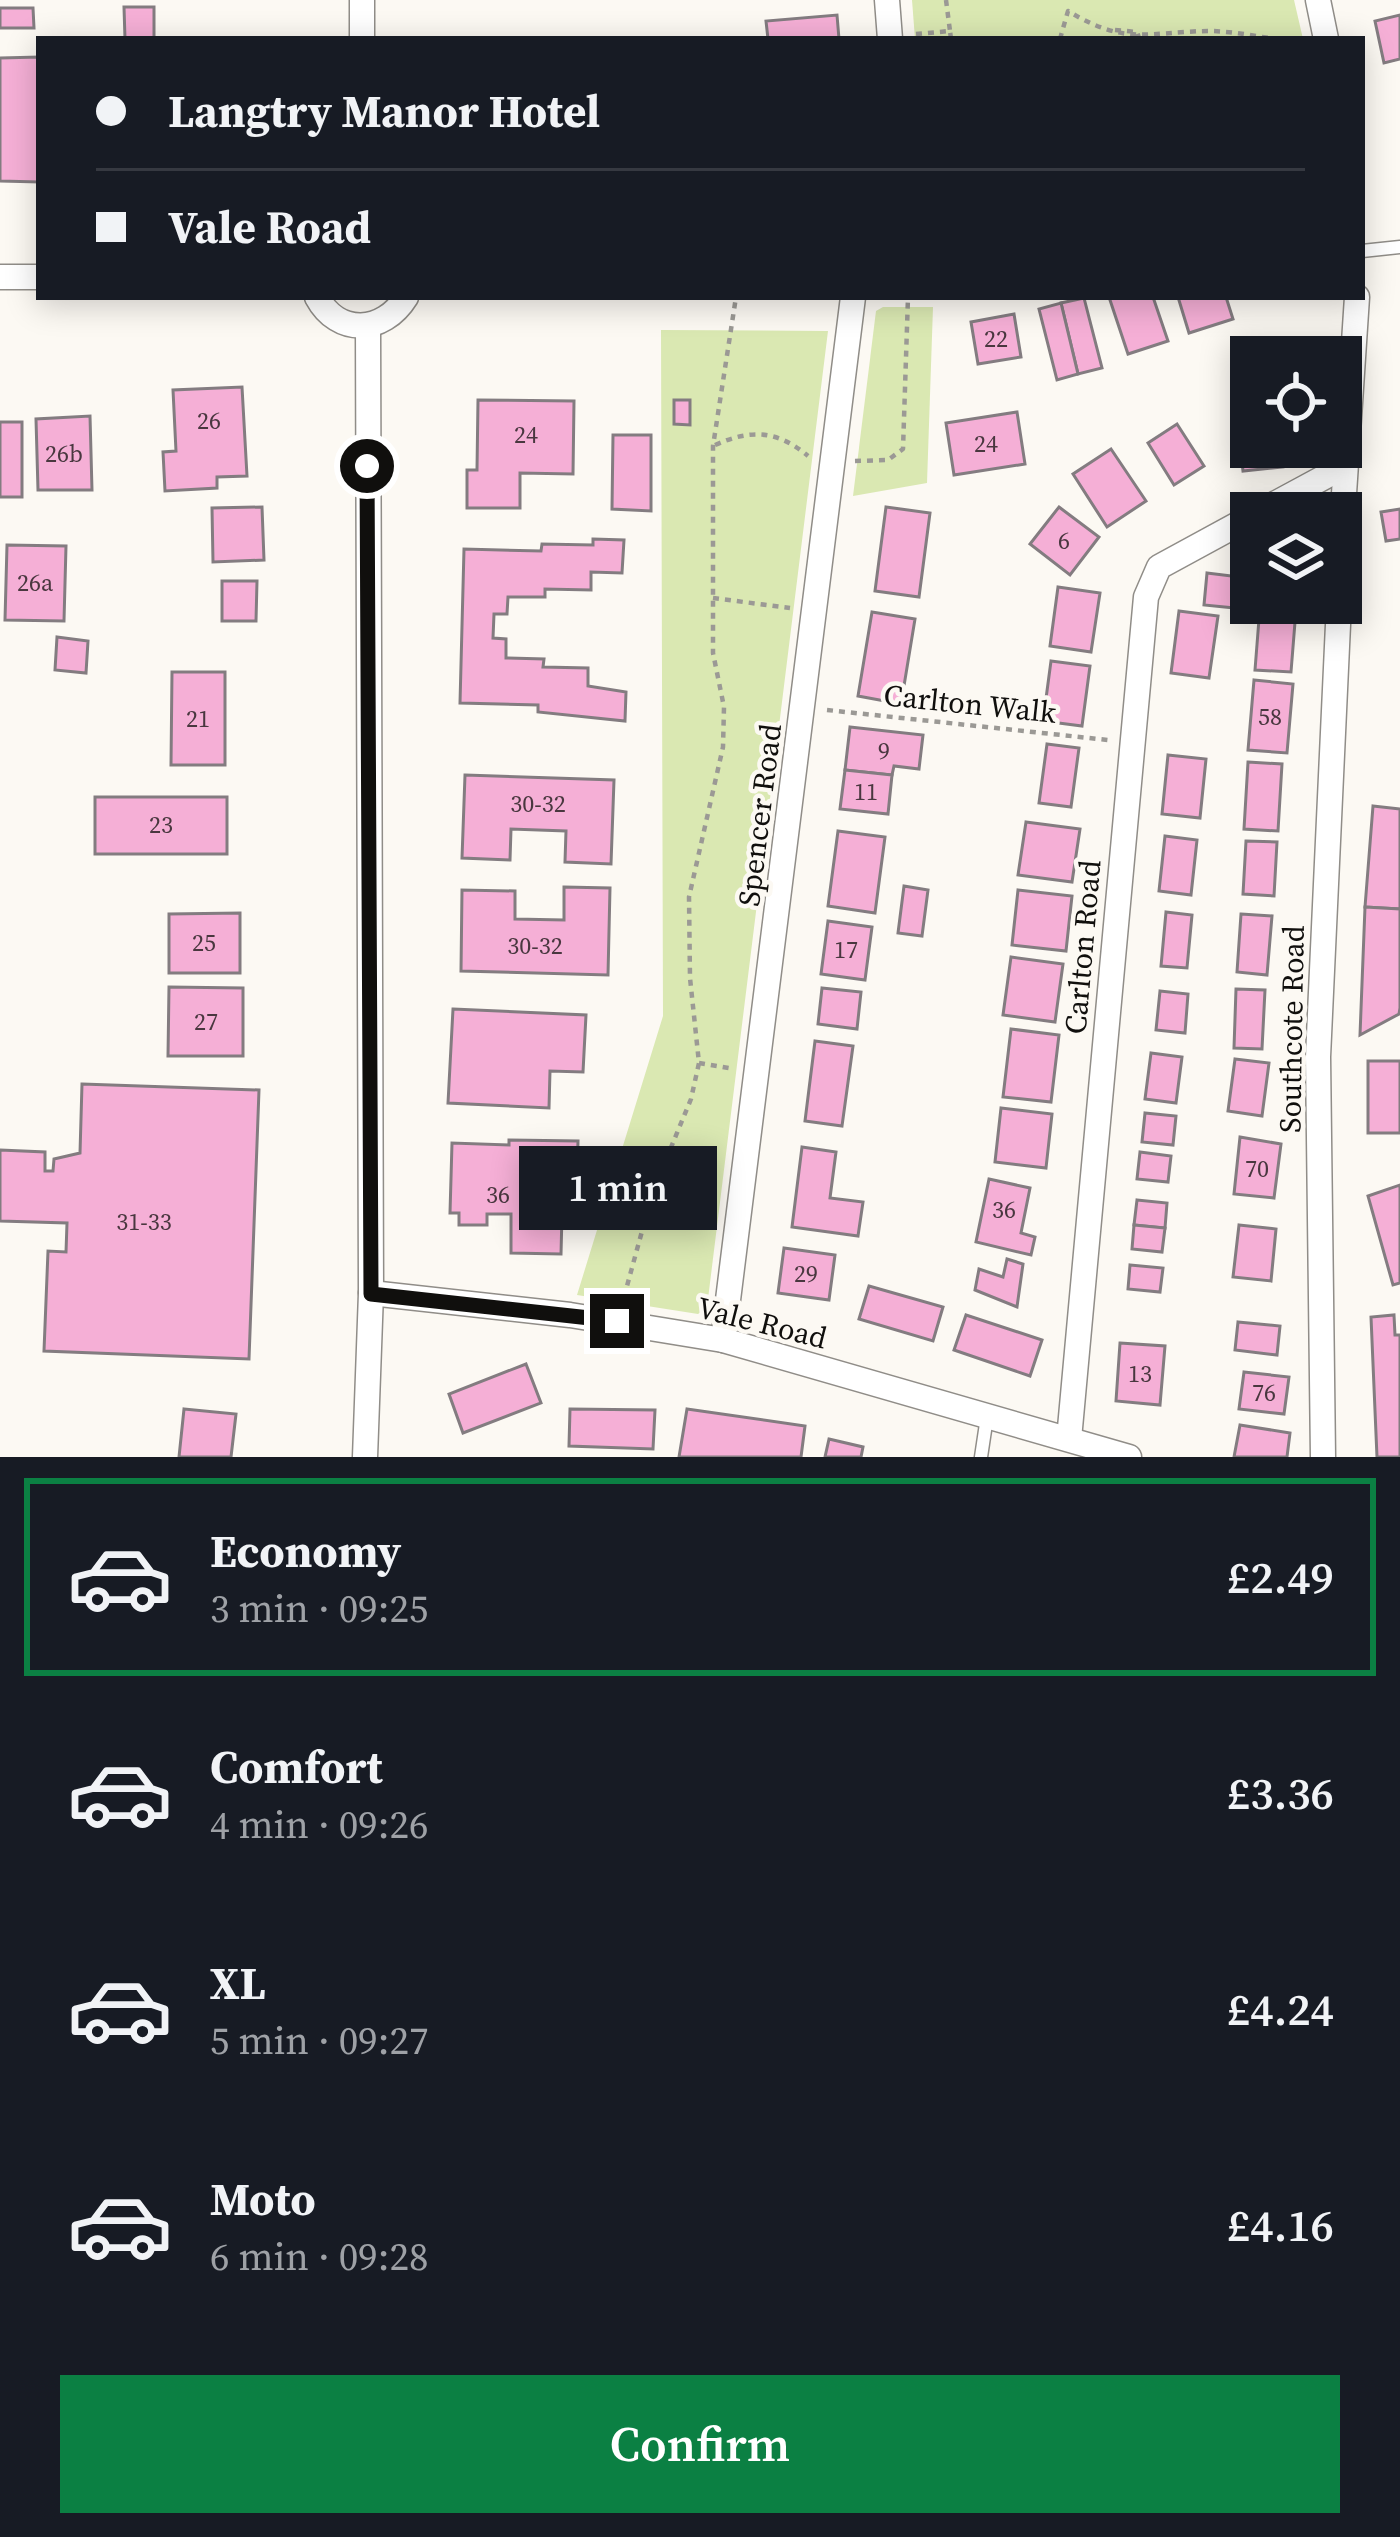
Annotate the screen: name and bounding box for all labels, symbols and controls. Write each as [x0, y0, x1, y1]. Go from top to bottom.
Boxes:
text: Langtry Manor Hotel [168, 80, 600, 142]
text: Vale Road [168, 196, 371, 258]
house number: 22 [984, 322, 1008, 355]
map controls [1230, 336, 1362, 624]
button: locate [1230, 336, 1362, 468]
house number: 26 [197, 404, 221, 437]
house number: 24 [514, 418, 538, 451]
house number: 24 [974, 427, 998, 460]
house number: 26b [45, 437, 83, 470]
route start [340, 439, 394, 493]
button: layers [1230, 492, 1362, 624]
house number: 6 [1058, 524, 1070, 557]
house number: 26a [17, 566, 54, 599]
street label: Carlton Walk [882, 674, 1059, 733]
house number: 58 [1258, 700, 1282, 733]
house number: 21 [186, 702, 210, 735]
street label: Spencer Road [728, 721, 791, 909]
house number: 9 [878, 734, 890, 767]
house number: 11 [854, 775, 878, 808]
house number: 30-32 [510, 787, 566, 820]
house number: 23 [149, 808, 173, 841]
street label: Carlton Road [1054, 858, 1111, 1036]
street label: Southcote Road [1269, 925, 1314, 1133]
house number: 25 [192, 926, 216, 959]
house number: 30-32 [507, 929, 563, 962]
house number: 17 [834, 933, 858, 966]
house number: 27 [194, 1005, 218, 1038]
callout: 1 min [518, 1147, 716, 1231]
house number: 70 [1245, 1152, 1269, 1185]
text: 1 min [568, 1161, 668, 1214]
house number: 36 [486, 1178, 510, 1211]
house number: 36 [992, 1193, 1016, 1226]
house number: 31-33 [116, 1205, 172, 1238]
house number: 29 [794, 1257, 818, 1290]
street label: Vale Road [693, 1287, 831, 1358]
route end [590, 1294, 644, 1348]
house number: 13 [1128, 1357, 1152, 1390]
house number: 76 [1252, 1376, 1276, 1409]
text: Economy [210, 1520, 401, 1582]
icon: car [66, 1523, 174, 1631]
text: £2.49 [1227, 1546, 1334, 1608]
text: 3 min · 09:25 [210, 1582, 429, 1635]
text: Comfort [210, 1736, 383, 1798]
icon: car [66, 1739, 174, 1847]
text: £3.36 [1227, 1762, 1334, 1824]
text: 4 min · 09:26 [210, 1798, 429, 1851]
text: XL [210, 1952, 266, 2014]
icon: car [66, 1955, 174, 2063]
text: £4.24 [1227, 1978, 1334, 2040]
text: 5 min · 09:27 [210, 2014, 429, 2067]
text: Moto [210, 2168, 316, 2230]
icon: car [66, 2171, 174, 2279]
text: £4.16 [1227, 2194, 1334, 2256]
text: 6 min · 09:28 [210, 2230, 429, 2283]
button: Confirm [60, 2375, 1340, 2513]

